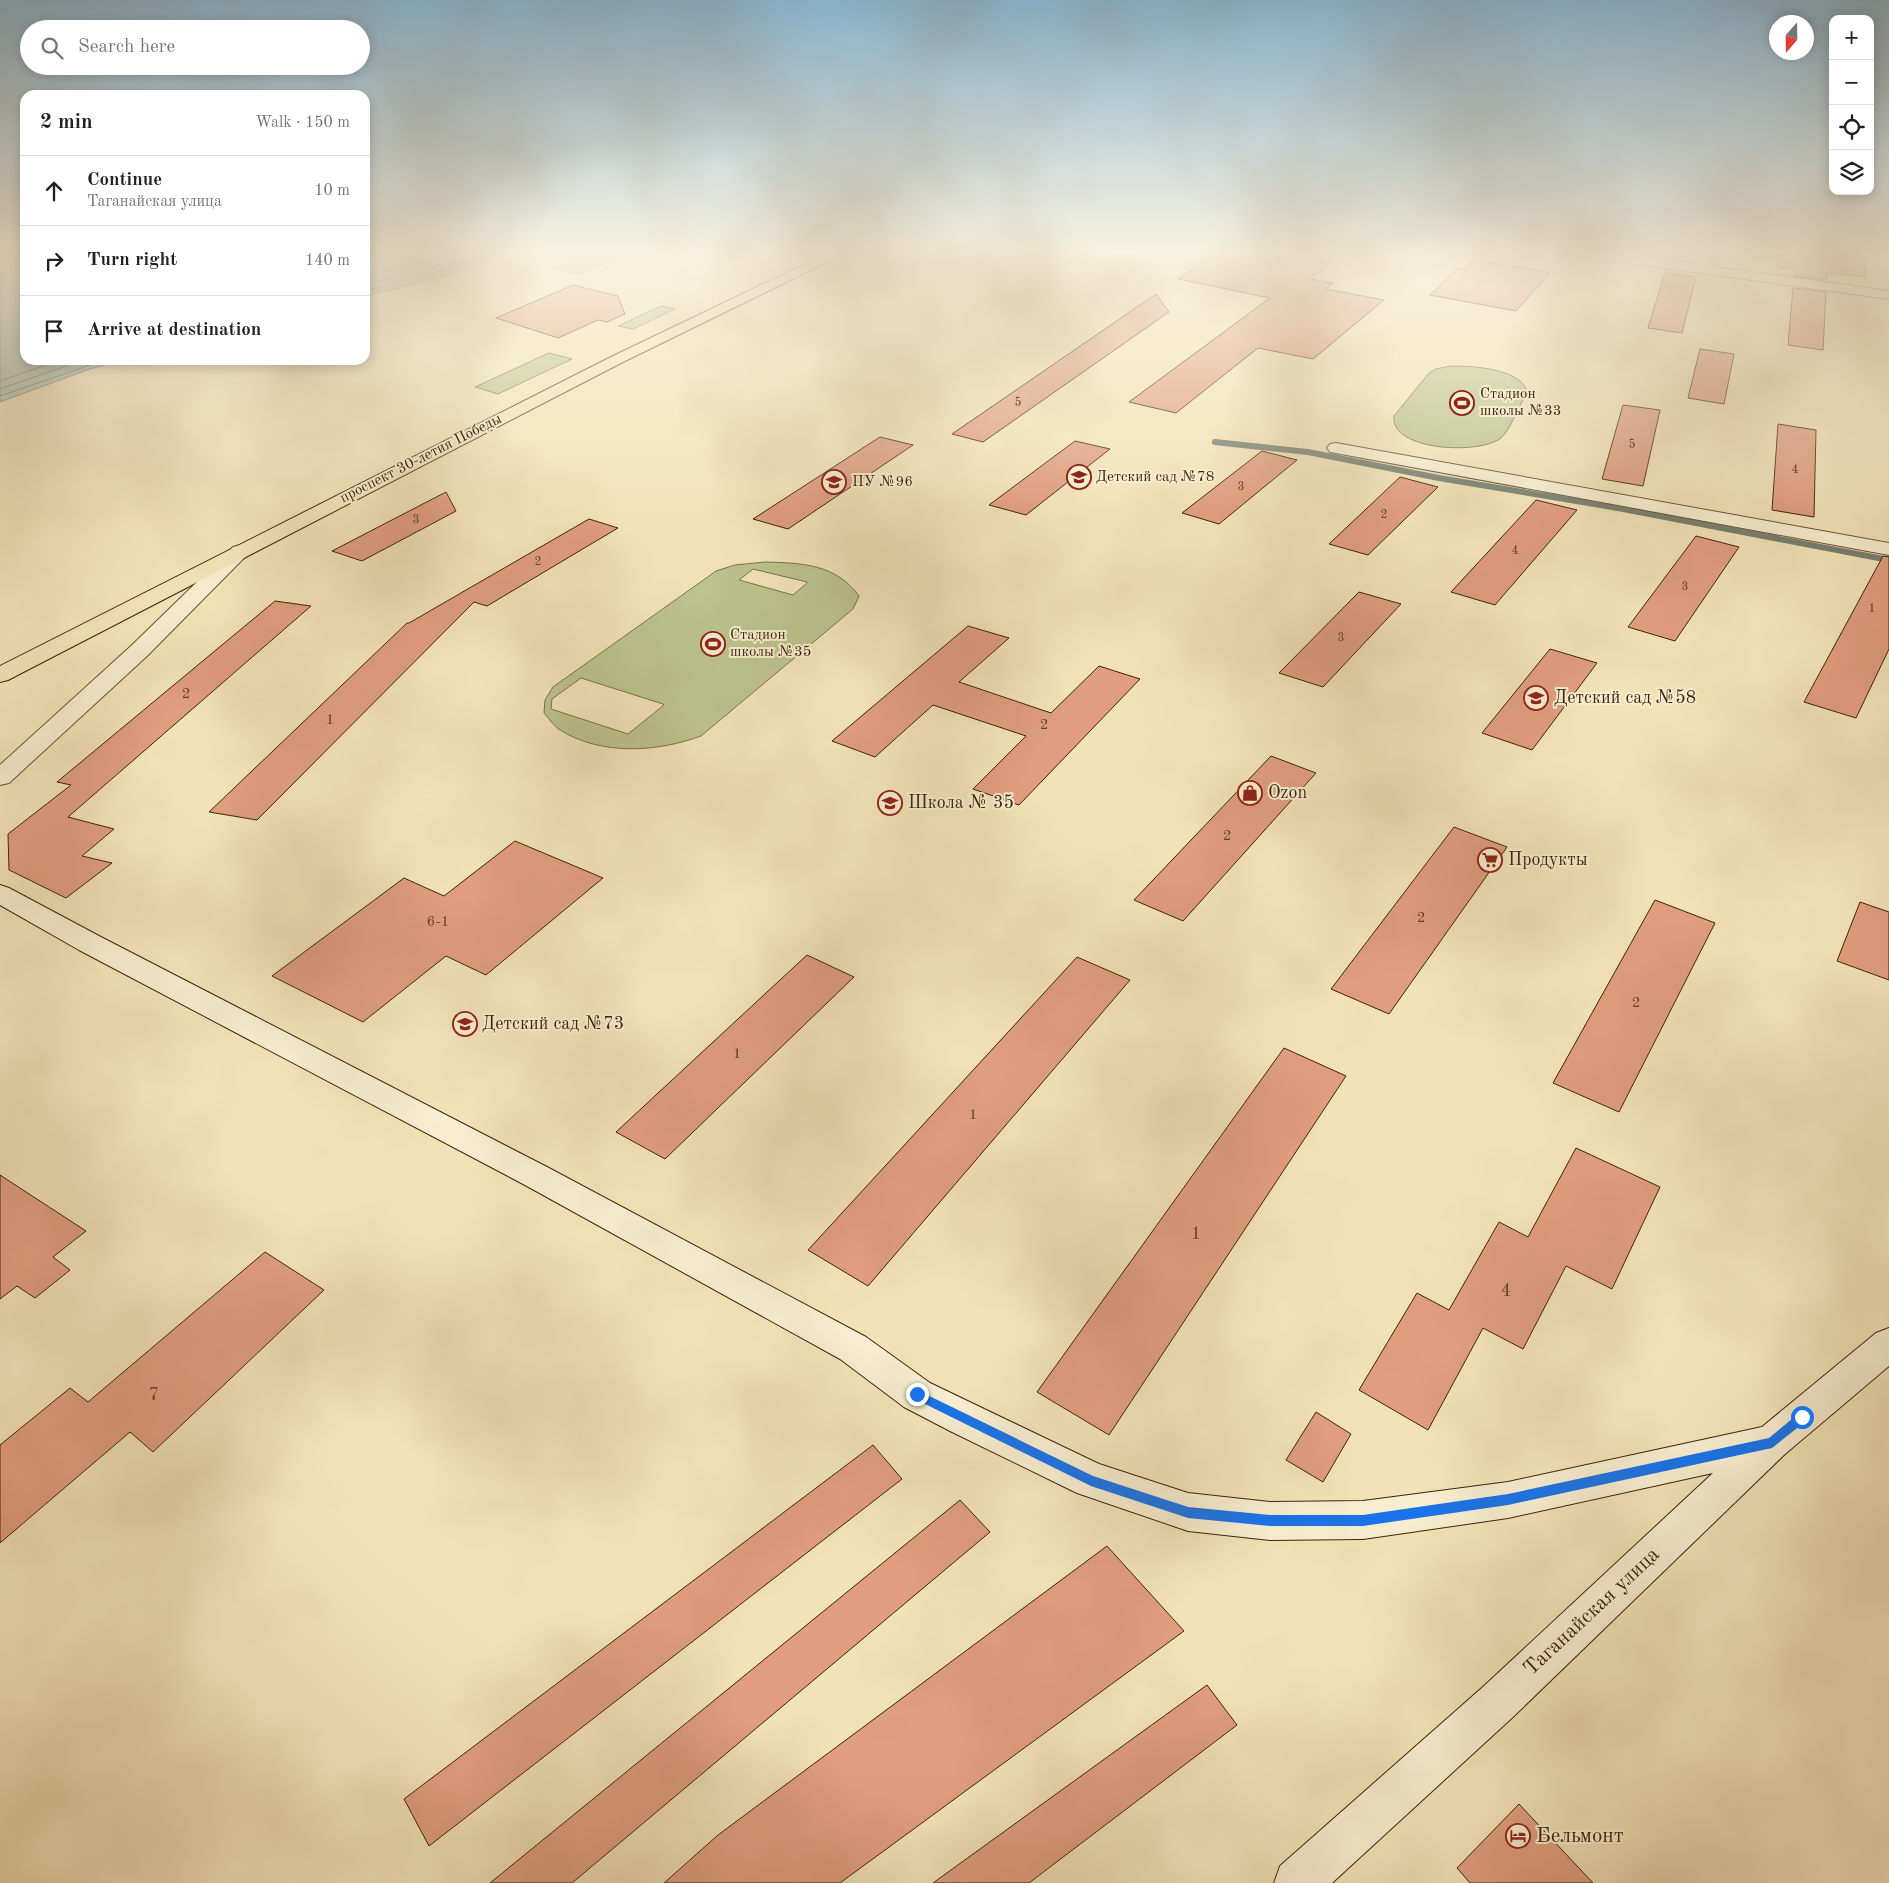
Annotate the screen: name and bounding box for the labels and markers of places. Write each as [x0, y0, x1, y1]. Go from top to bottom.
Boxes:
place label: Стадион школы №33 [1480, 387, 1561, 419]
sports icon: Стадион школы №33 [1449, 390, 1475, 416]
school or university icon: Детский сад №78 [1066, 464, 1092, 490]
school or university icon: ПУ №96 [821, 469, 847, 495]
place label: Детский сад №78 [1096, 470, 1214, 485]
place label: ПУ №96 [852, 475, 913, 490]
place label: Стадион школы №35 [730, 628, 811, 660]
sports icon: Стадион школы №35 [700, 631, 726, 657]
school or university icon: Детский сад №58 [1523, 685, 1549, 711]
place label: Детский сад №58 [1554, 689, 1696, 707]
shop icon: Ozon [1237, 780, 1263, 806]
place label: Ozon [1268, 784, 1307, 802]
school or university icon: Школа № 35 [877, 790, 903, 816]
place label: Школа № 35 [908, 794, 1014, 812]
supermarket icon: Продукты [1477, 847, 1503, 873]
place label: Продукты [1508, 851, 1588, 869]
school or university icon: Детский сад №73 [452, 1011, 478, 1037]
place label: Детский сад №73 [482, 1015, 624, 1033]
hotel icon: Бельмонт [1505, 1823, 1531, 1849]
place label: Бельмонт [1536, 1826, 1624, 1847]

